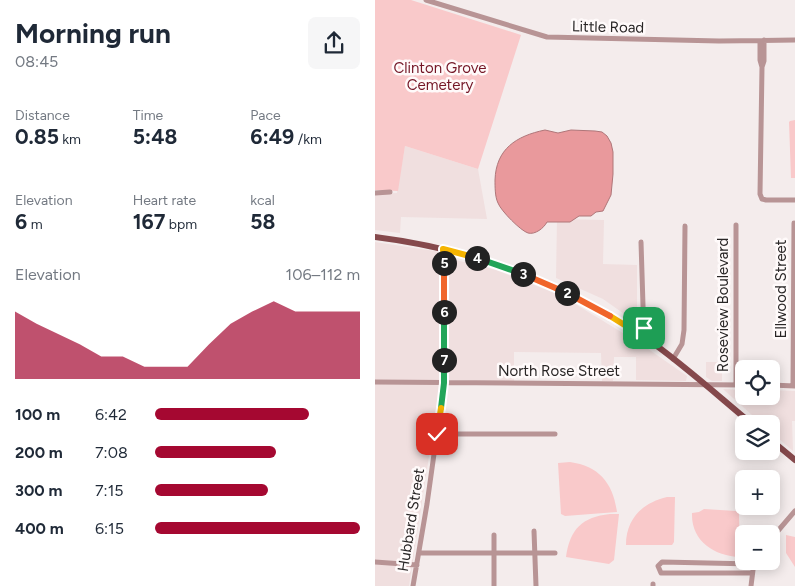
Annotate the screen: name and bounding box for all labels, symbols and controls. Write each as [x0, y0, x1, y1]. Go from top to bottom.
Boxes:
text: Morning run [15, 16, 171, 50]
button: share [308, 17, 360, 69]
street label: Little Road [572, 17, 644, 37]
text: 08:45 [15, 52, 58, 71]
park label: Clinton Grove Cemetery [393, 59, 487, 94]
text: Distance [15, 107, 70, 124]
text: Time [133, 107, 163, 124]
text: Pace [250, 107, 281, 124]
text: 0.85 [15, 124, 59, 149]
text: 5:48 [133, 124, 177, 149]
text: 6:49 [250, 124, 294, 149]
text: km [59, 131, 81, 148]
text: /km [294, 131, 322, 148]
text: Elevation [15, 192, 73, 209]
text: Heart rate [133, 192, 196, 209]
text: kcal [250, 192, 275, 209]
text: 6 [15, 209, 27, 234]
text: 167 [133, 209, 165, 234]
text: 58 [250, 209, 275, 234]
text: m [27, 216, 43, 233]
text: bpm [165, 216, 197, 233]
street label: Roseview Boulevard [714, 238, 732, 372]
street label: Ellwood Street [772, 239, 790, 338]
pin: 4 [465, 246, 489, 270]
pin: 5 [431, 250, 457, 276]
text: 4 [473, 250, 482, 267]
text: 5 [440, 255, 449, 272]
pin: 3 [511, 262, 535, 286]
text: Elevation [15, 265, 81, 284]
text: 106–112 m [286, 265, 360, 284]
text: 3 [520, 266, 527, 283]
pin: 2 [555, 280, 579, 306]
text: 2 [563, 285, 572, 302]
pin: 6 [431, 300, 457, 324]
text: 6 [440, 304, 449, 321]
pin [623, 307, 665, 349]
icon: arrive [630, 314, 658, 342]
pin: 7 [431, 348, 457, 372]
text: 7 [441, 352, 448, 369]
map controls [735, 360, 780, 570]
button: locate [735, 360, 780, 405]
street label: North Rose Street [498, 362, 620, 380]
text: 100 m [15, 405, 60, 424]
text: 6:42 [95, 405, 127, 424]
pin [416, 413, 458, 455]
button: layers [735, 415, 780, 460]
icon: check [423, 420, 451, 448]
text: 200 m [15, 443, 63, 462]
text: 7:08 [95, 443, 128, 462]
street label: Hubbard Street [394, 467, 428, 573]
button: + [735, 470, 780, 515]
text: 300 m [15, 481, 62, 500]
text: 7:15 [95, 481, 123, 500]
text: 400 m [15, 519, 64, 538]
text: 6:15 [95, 519, 124, 538]
button: − [735, 525, 780, 570]

